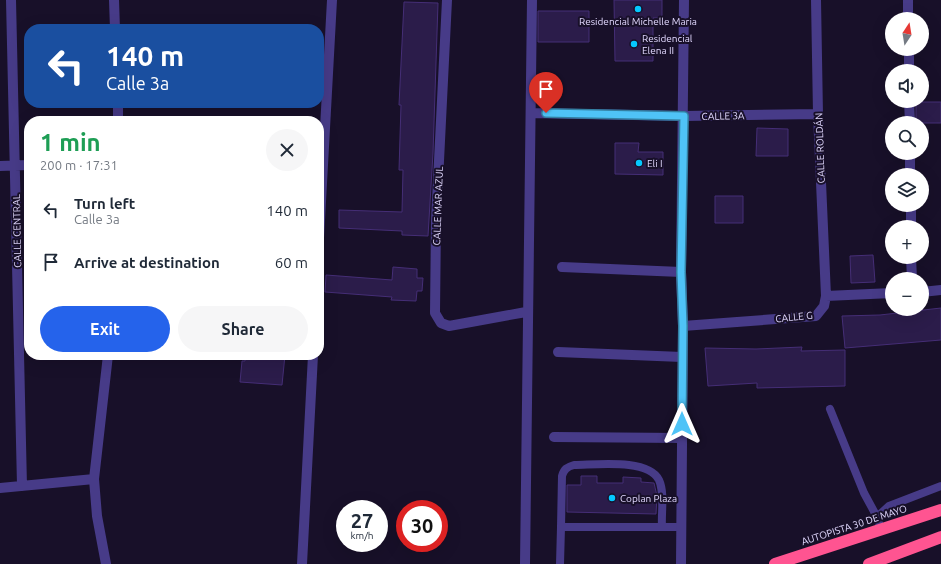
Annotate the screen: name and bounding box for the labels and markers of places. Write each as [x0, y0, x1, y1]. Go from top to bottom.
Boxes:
marker: Residencial Michelle Maria [633, 4, 643, 14]
place label: Residencial Michelle Maria [579, 16, 697, 27]
place label: Residencial Elena II [642, 33, 693, 56]
marker: Residencial Elena II [629, 39, 639, 49]
pin [529, 72, 563, 113]
marker: Eli I [634, 158, 644, 168]
place label: Eli I [647, 158, 663, 169]
marker: Coplan Plaza [607, 493, 617, 503]
place label: Coplan Plaza [620, 493, 677, 504]

